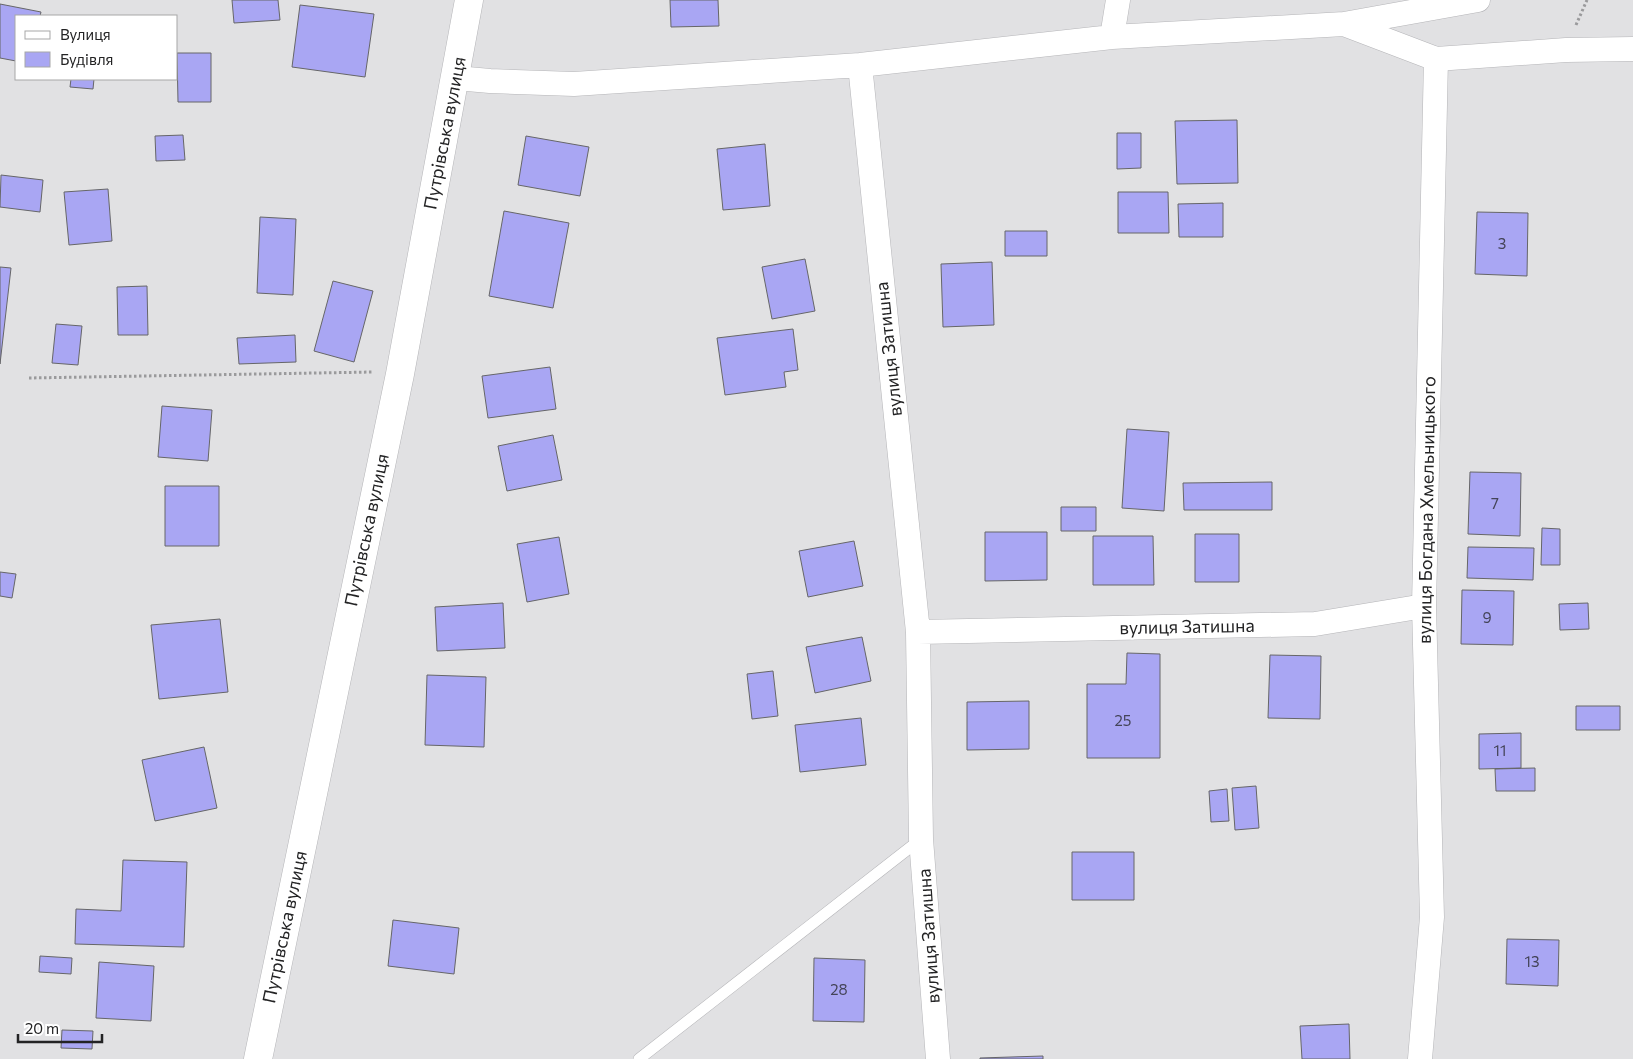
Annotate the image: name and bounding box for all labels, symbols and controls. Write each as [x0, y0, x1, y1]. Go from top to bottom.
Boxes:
legend [15, 15, 178, 80]
text: Вулиця [60, 25, 111, 43]
text: Будівля [60, 50, 113, 68]
street label: Путрівська вулиця [418, 54, 470, 211]
house number: 3 [1498, 234, 1506, 252]
street label: вулиця Затишна [870, 281, 906, 418]
street label: вулиця Богдана Хмельницького [1413, 376, 1439, 644]
street label: Путрівська вулиця [339, 452, 393, 608]
house number: 7 [1491, 494, 1499, 512]
house number: 9 [1482, 608, 1492, 626]
street label: вулиця Затишна [1119, 614, 1255, 638]
house number: 25 [1115, 711, 1131, 729]
house number: 11 [1494, 741, 1506, 759]
street label: Путрівська вулиця [257, 849, 311, 1005]
street label: вулиця Затишна [912, 868, 944, 1004]
house number: 13 [1525, 952, 1539, 970]
house number: 28 [830, 980, 848, 998]
scale bar [18, 1012, 101, 1044]
text: 20 m [25, 1019, 59, 1037]

